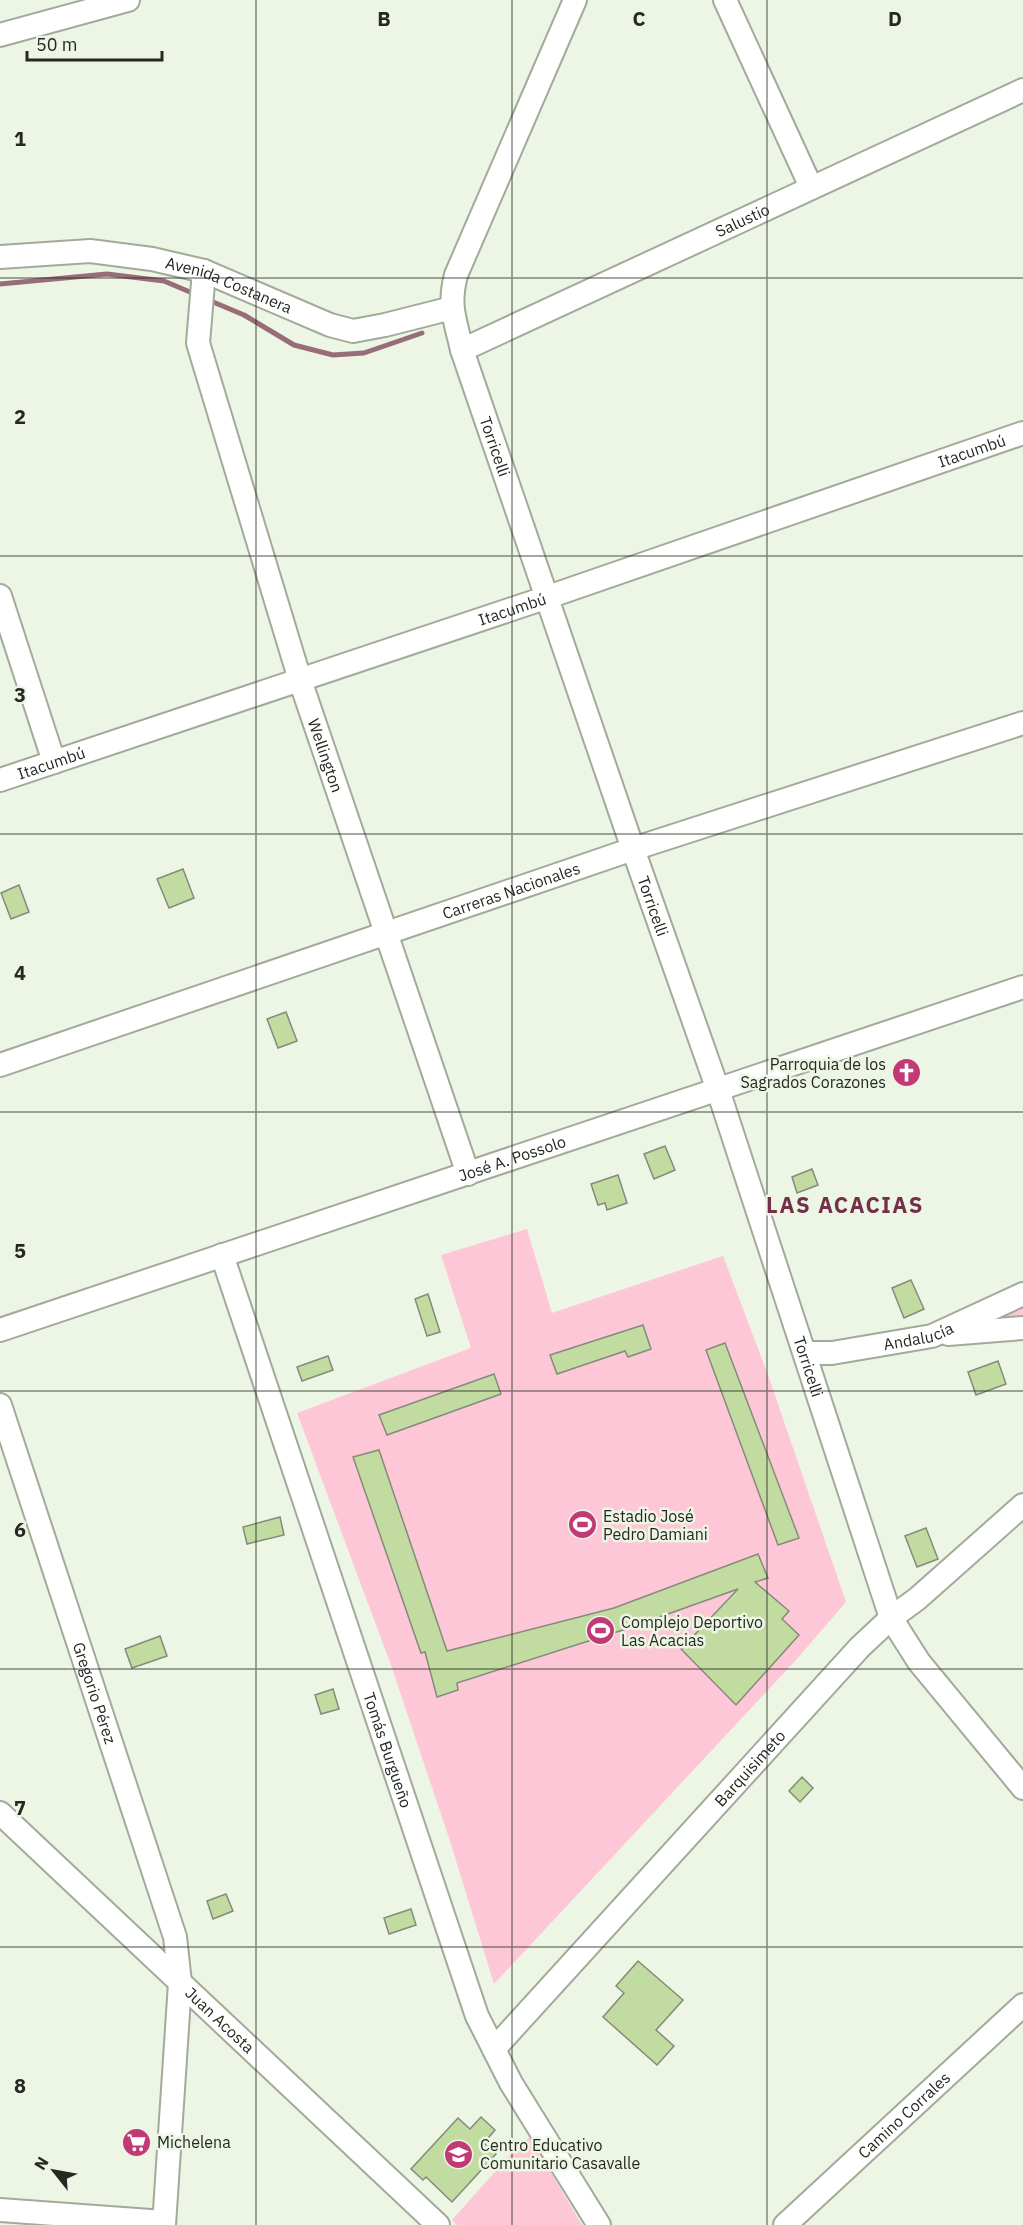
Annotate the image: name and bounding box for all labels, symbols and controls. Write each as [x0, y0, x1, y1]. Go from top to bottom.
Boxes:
text: B [377, 5, 391, 32]
text: C [632, 5, 646, 32]
text: D [888, 5, 902, 32]
scale bar [27, 24, 162, 62]
text: 50 m [36, 33, 78, 56]
text: 1 [14, 125, 26, 152]
street label: Salustio [712, 199, 773, 241]
street label: Avenida Costanera [164, 252, 296, 318]
text: 2 [14, 403, 26, 430]
street label: Torricelli [476, 414, 515, 479]
street label: Itacumbú [935, 430, 1008, 472]
street label: Itacumbú [476, 588, 549, 630]
text: 3 [14, 681, 26, 708]
street label: Wellington [304, 716, 347, 795]
street label: Itacumbú [15, 742, 88, 783]
street label: Carreras Nacionales [440, 858, 583, 923]
street label: Torricelli [633, 873, 673, 939]
text: 4 [14, 959, 26, 986]
place label: Parroquia de los Sagrados Corazones [740, 1054, 886, 1092]
church icon: Parroquia de los Sagrados Corazones [891, 1057, 923, 1089]
street label: José A. Possolo [456, 1131, 568, 1186]
district label: LAS ACACIAS [766, 1190, 924, 1219]
text: 5 [14, 1237, 26, 1264]
street label: Andalucía [882, 1317, 957, 1354]
street label: Torricelli [789, 1334, 828, 1399]
place label: Estadio José Pedro Damiani [603, 1506, 708, 1544]
sports icon: Estadio José Pedro Damiani [566, 1509, 598, 1541]
text: 6 [14, 1516, 26, 1543]
place label: Complejo Deportivo Las Acacias [621, 1612, 763, 1650]
sports icon: Complejo Deportivo Las Acacias [584, 1615, 616, 1647]
street label: Gregorio Pérez [69, 1639, 121, 1746]
street label: Tomás Burgueño [359, 1690, 417, 1810]
street label: Barquisimeto [710, 1726, 790, 1810]
text: 7 [14, 1794, 26, 1821]
street label: Juan Acosta [181, 1983, 259, 2058]
street label: Camino Corrales [854, 2068, 954, 2163]
text: 8 [14, 2072, 26, 2099]
supermarket icon: Michelena [120, 2126, 152, 2158]
place label: Michelena [157, 2132, 231, 2152]
place label: Centro Educativo Comunitario Casavalle [480, 2135, 640, 2173]
school or university icon: Centro Educativo Comunitario Casavalle [443, 2138, 475, 2170]
north arrow [24, 2141, 84, 2201]
text: N [30, 2153, 53, 2173]

